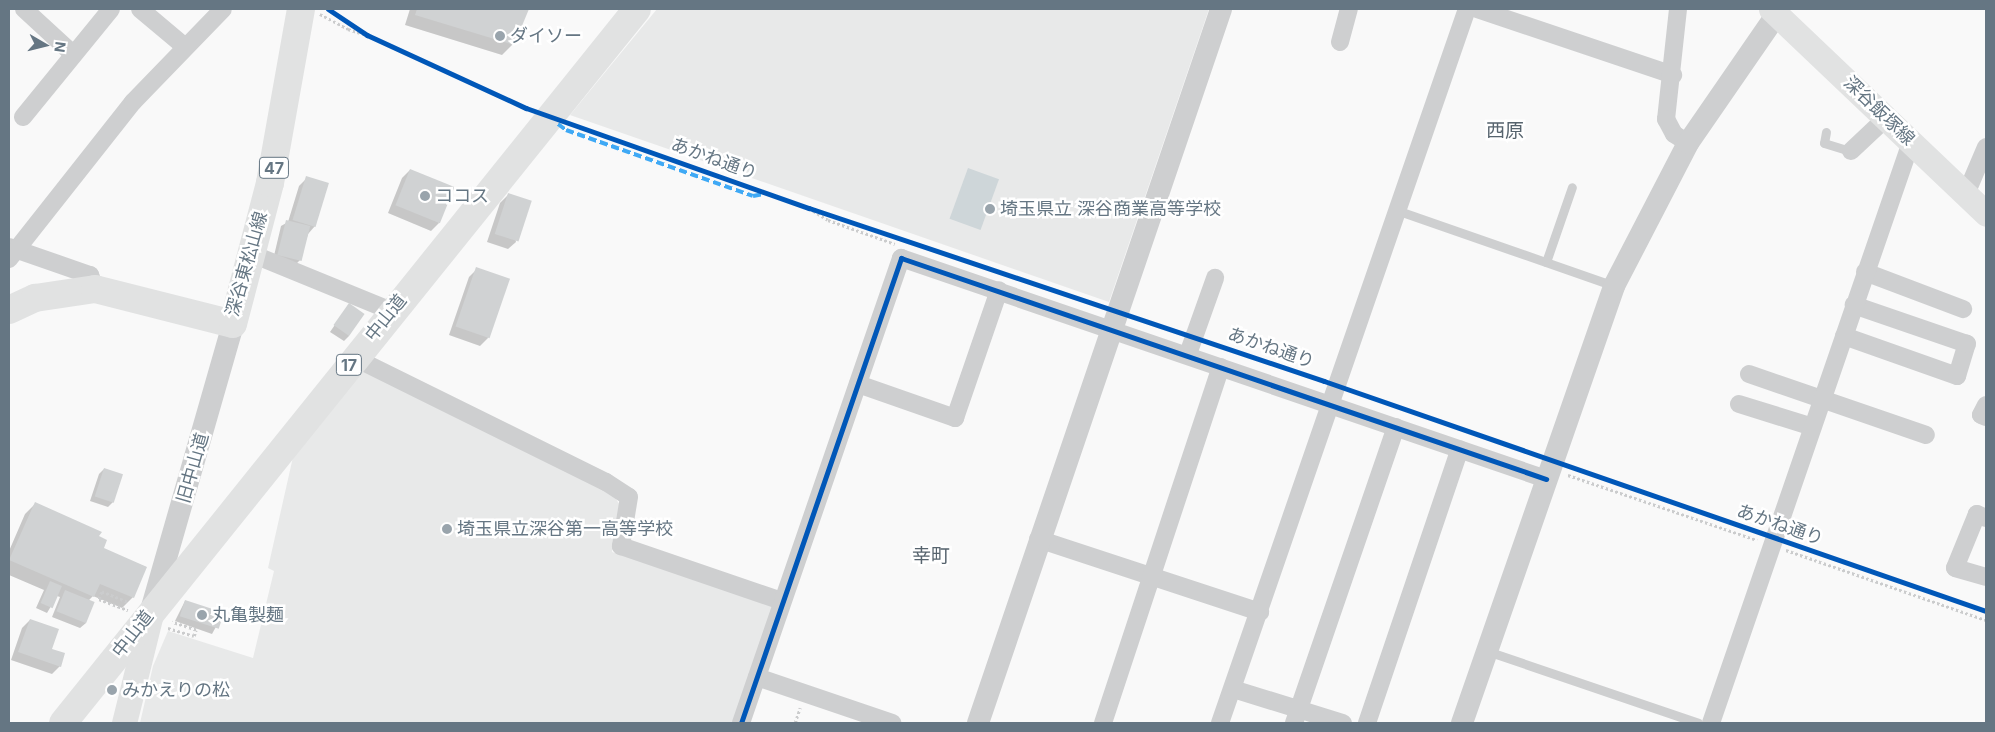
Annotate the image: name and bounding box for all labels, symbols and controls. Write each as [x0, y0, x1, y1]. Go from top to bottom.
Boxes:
north arrow [20, 20, 70, 70]
place label: ダイソー [510, 25, 582, 47]
marker: ダイソー [494, 30, 506, 42]
text: N [51, 41, 70, 54]
street label: 深谷飯塚線 [1839, 72, 1919, 150]
district label: 西原 [1486, 120, 1524, 142]
street label: あかね通り [668, 133, 760, 185]
road number: 47 [258, 154, 290, 182]
place label: ココス [435, 185, 489, 207]
marker: ココス [419, 190, 431, 202]
place label: 埼玉県立 深谷商業高等学校 [1000, 198, 1221, 220]
marker: 埼玉県立 深谷商業高等学校 [984, 203, 996, 215]
street label: 深谷東松山線 [222, 209, 272, 319]
street label: 中山道 [361, 290, 411, 346]
street label: あかね通り [1225, 323, 1317, 373]
road number: 17 [335, 352, 363, 378]
street label: 旧中山道 [173, 430, 213, 506]
street label: あかね通り [1734, 500, 1826, 550]
place label: 埼玉県立深谷第一高等学校 [457, 518, 673, 540]
marker: 埼玉県立深谷第一高等学校 [441, 523, 453, 535]
district label: 幸町 [912, 545, 950, 567]
place label: 丸亀製麺 [212, 604, 284, 626]
street label: 中山道 [108, 606, 158, 662]
marker: 丸亀製麺 [196, 609, 208, 621]
place label: みかえりの松 [122, 679, 230, 701]
marker: みかえりの松 [106, 684, 118, 696]

